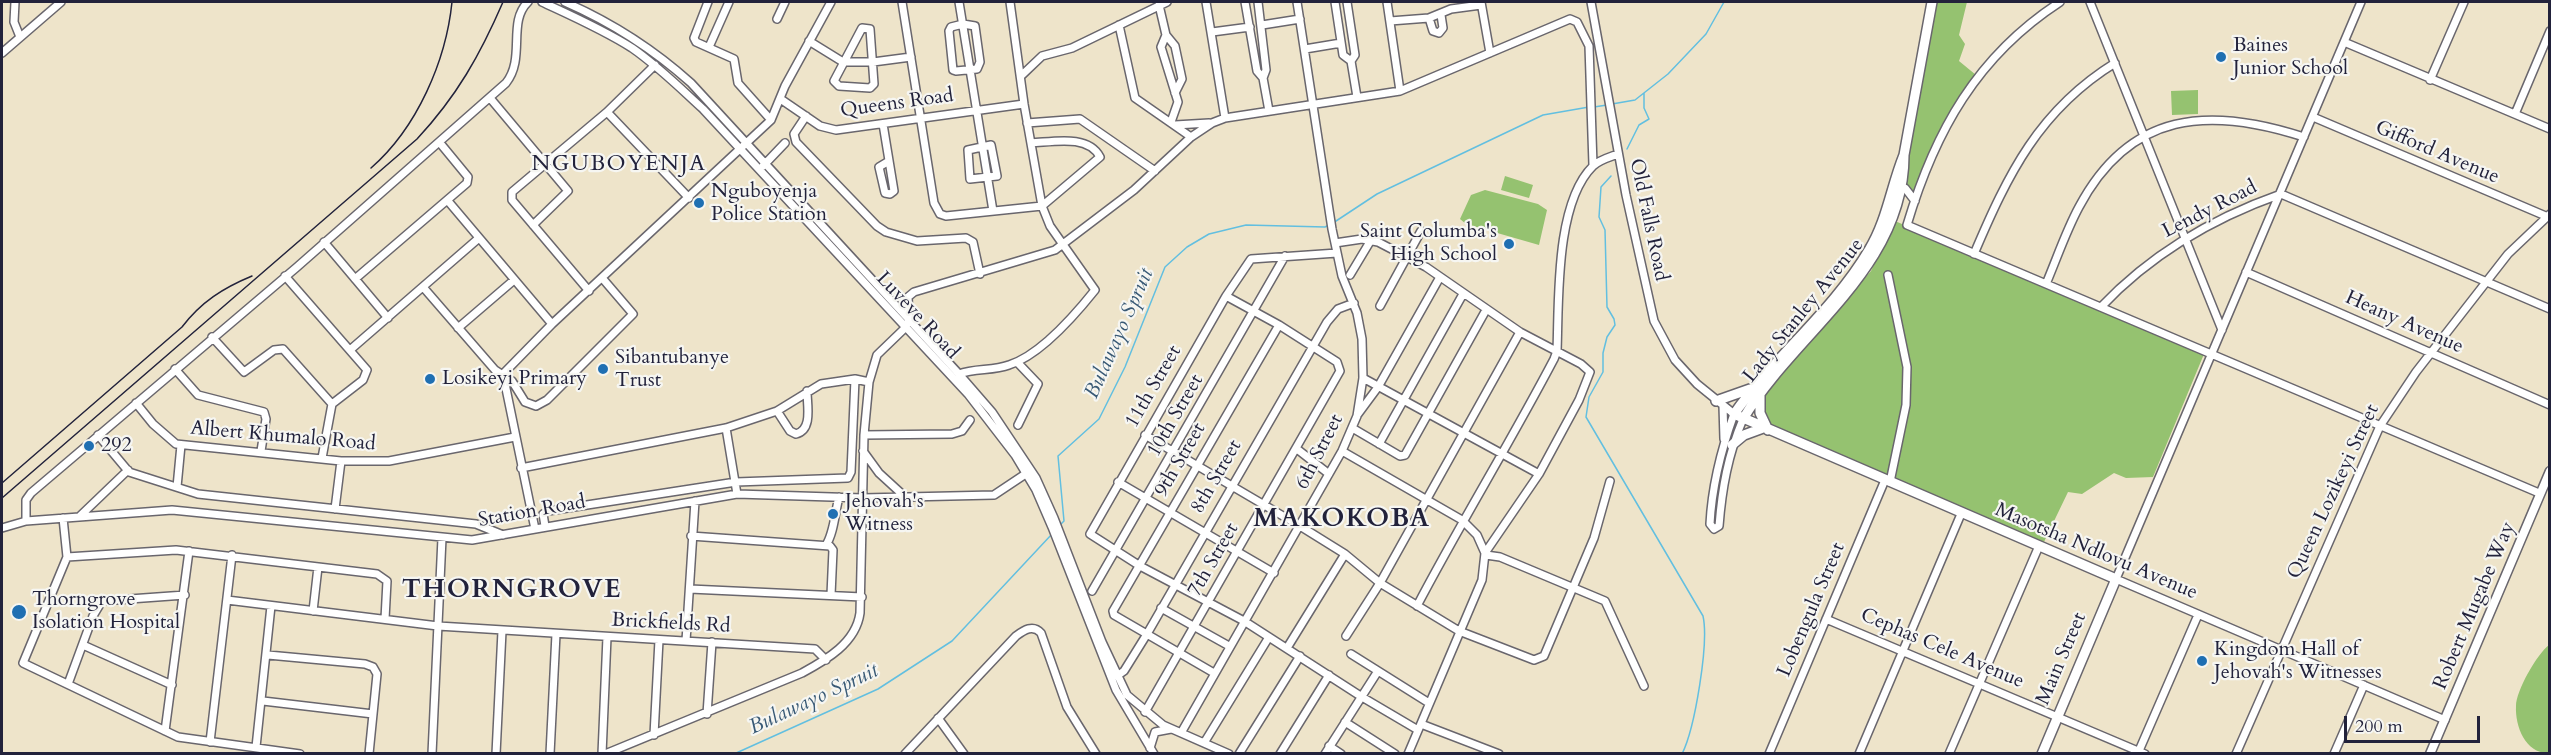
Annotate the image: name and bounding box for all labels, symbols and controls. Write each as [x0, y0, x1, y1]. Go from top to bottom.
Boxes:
place label: Baines Junior School [2233, 34, 2348, 81]
marker: Baines Junior School [2214, 50, 2228, 64]
street label: Queens Road [839, 84, 955, 124]
street label: Gifford Avenue [2371, 116, 2503, 190]
district label: NGUBOYENJA [532, 152, 706, 178]
street label: Old Falls Road [1623, 157, 1673, 283]
street label: Lendy Road [2159, 176, 2261, 244]
place label: Nguboyenja Police Station [711, 180, 827, 227]
marker: Nguboyenja Police Station [692, 196, 706, 210]
place label: Saint Columba's High School [1360, 220, 1497, 267]
street label: Lady Stanley Avenue [1738, 234, 1870, 388]
marker: Saint Columba's High School [1502, 237, 1516, 251]
water label: Bulawayo Spruit [1080, 265, 1160, 403]
street label: Luveve Road [870, 267, 964, 365]
street label: Heany Avenue [2341, 286, 2467, 360]
street label: 11th Street [1121, 341, 1187, 433]
place label: Sibantubanye Trust [615, 346, 729, 393]
marker: Sibantubanye Trust [596, 362, 610, 376]
place label: Losikeyi Primary [442, 367, 587, 391]
street label: 10th Street [1143, 370, 1209, 462]
marker: Losikeyi Primary [423, 372, 437, 386]
street label: Queen Lozikeyi Street [2283, 401, 2385, 583]
street label: 6th Street [1291, 410, 1349, 494]
street label: Albert Khumalo Road [189, 417, 377, 457]
street label: 9th Street [1150, 419, 1212, 501]
place label: 292 [101, 434, 132, 458]
street label: 8th Street [1186, 436, 1248, 518]
marker: 292 [82, 439, 96, 453]
place label: Jehovah's Witness [845, 490, 924, 537]
street label: Station Road [477, 491, 587, 533]
street label: Masotsha Ndlovu Avenue [1991, 498, 2201, 606]
district label: MAKOKOBA [1253, 504, 1431, 536]
marker: Jehovah's Witness [826, 507, 840, 521]
street label: 7th Street [1183, 519, 1245, 601]
street label: Robert Mugabe Way [2429, 519, 2521, 693]
street label: Lobengula Street [1773, 539, 1851, 681]
district label: THORNGROVE [402, 575, 622, 607]
place label: Thorngrove Isolation Hospital [32, 588, 180, 635]
marker: Thorngrove Isolation Hospital [10, 603, 28, 621]
street label: Cephas Cele Avenue [1857, 604, 2027, 694]
street label: Brickfields Rd [611, 609, 731, 639]
street label: Main Street [2032, 609, 2092, 709]
place label: Kingdom Hall of Jehovah's Witnesses [2214, 638, 2382, 685]
marker: Kingdom Hall of Jehovah's Witnesses [2195, 654, 2209, 668]
water label: Bulawayo Spruit [745, 659, 883, 741]
scale bar [2347, 704, 2484, 742]
text: 200 m [2355, 714, 2403, 739]

